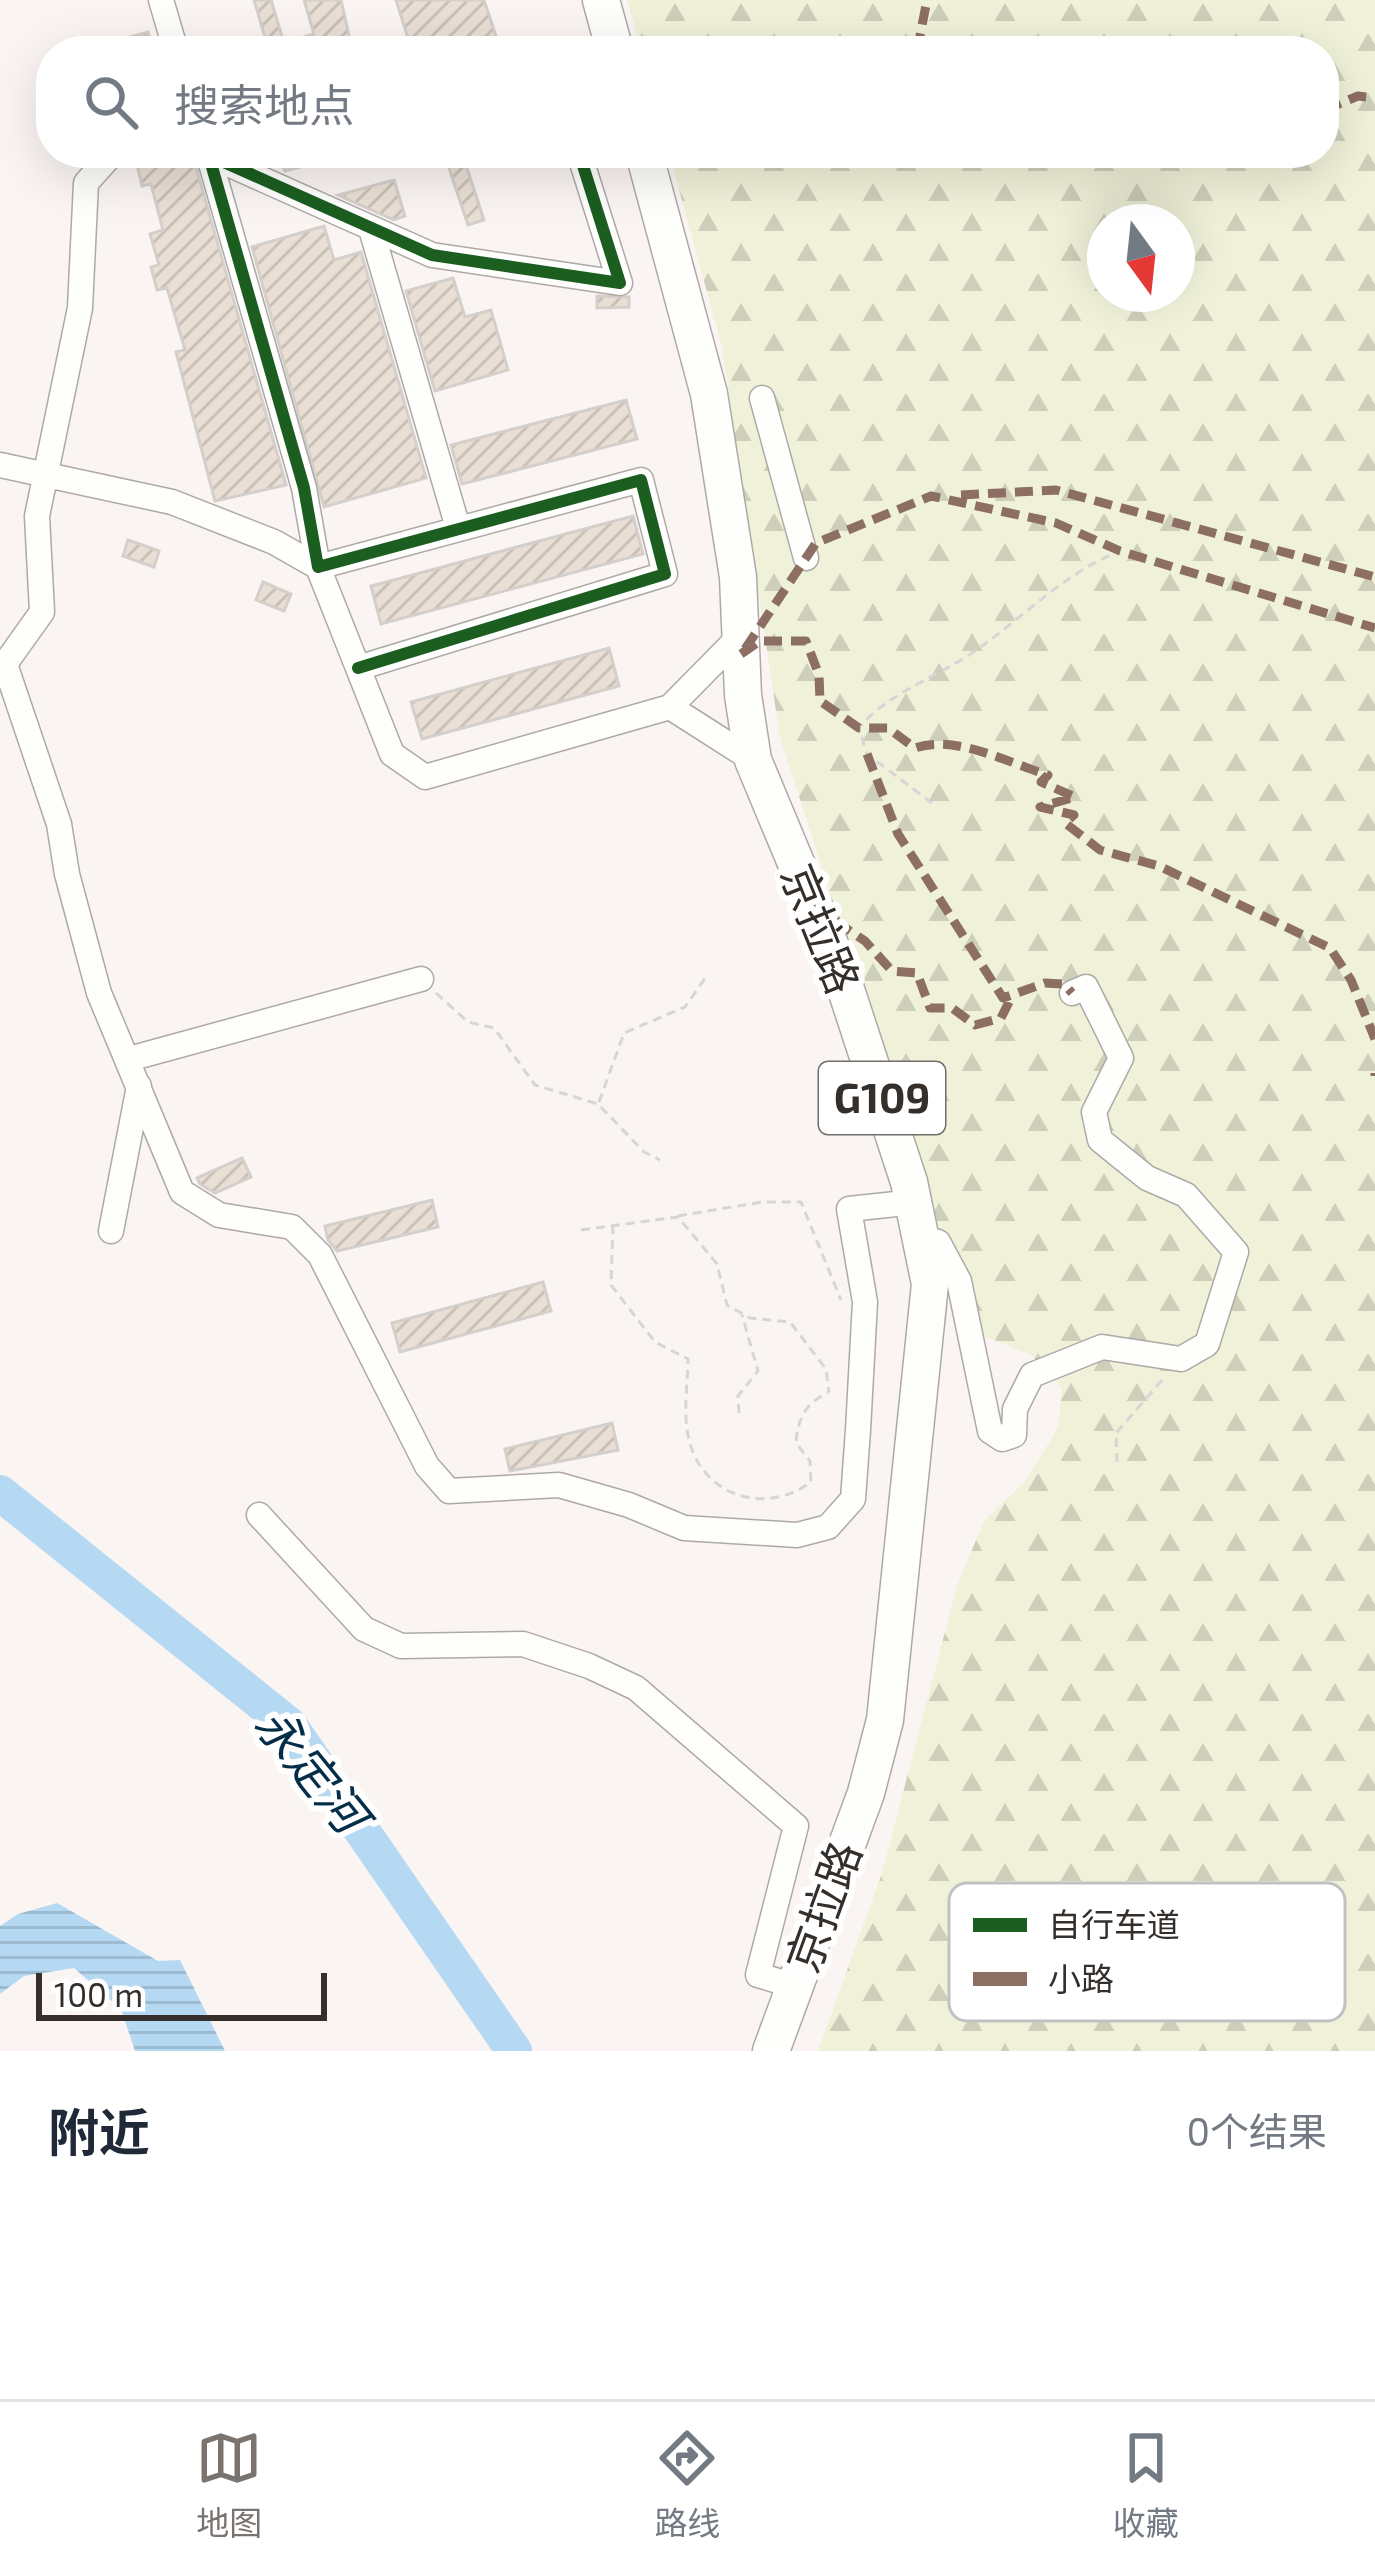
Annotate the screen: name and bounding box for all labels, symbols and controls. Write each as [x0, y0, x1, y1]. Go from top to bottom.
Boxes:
search box [36, 36, 1339, 168]
icon: search [78, 69, 144, 135]
text: 搜索地点 [174, 77, 354, 131]
north arrow [1087, 204, 1195, 312]
street label: 京拉路 [772, 856, 872, 1001]
road number: G109 [819, 1062, 945, 1134]
water label: 永定河 [245, 1695, 385, 1849]
street label: 京拉路 [774, 1834, 871, 1979]
legend [949, 1883, 1345, 2021]
text: 自行车道 [1048, 1904, 1180, 1944]
text: 小路 [1048, 1958, 1114, 1998]
scale bar [36, 1967, 327, 2020]
text: 100 m [54, 1974, 143, 2014]
text: 附近 [48, 2100, 150, 2161]
text: 0个结果 [1186, 2107, 1327, 2154]
tab: 地图 [196, 2425, 262, 2545]
tab: 路线 [654, 2425, 720, 2545]
tab: 收藏 [1113, 2425, 1179, 2545]

